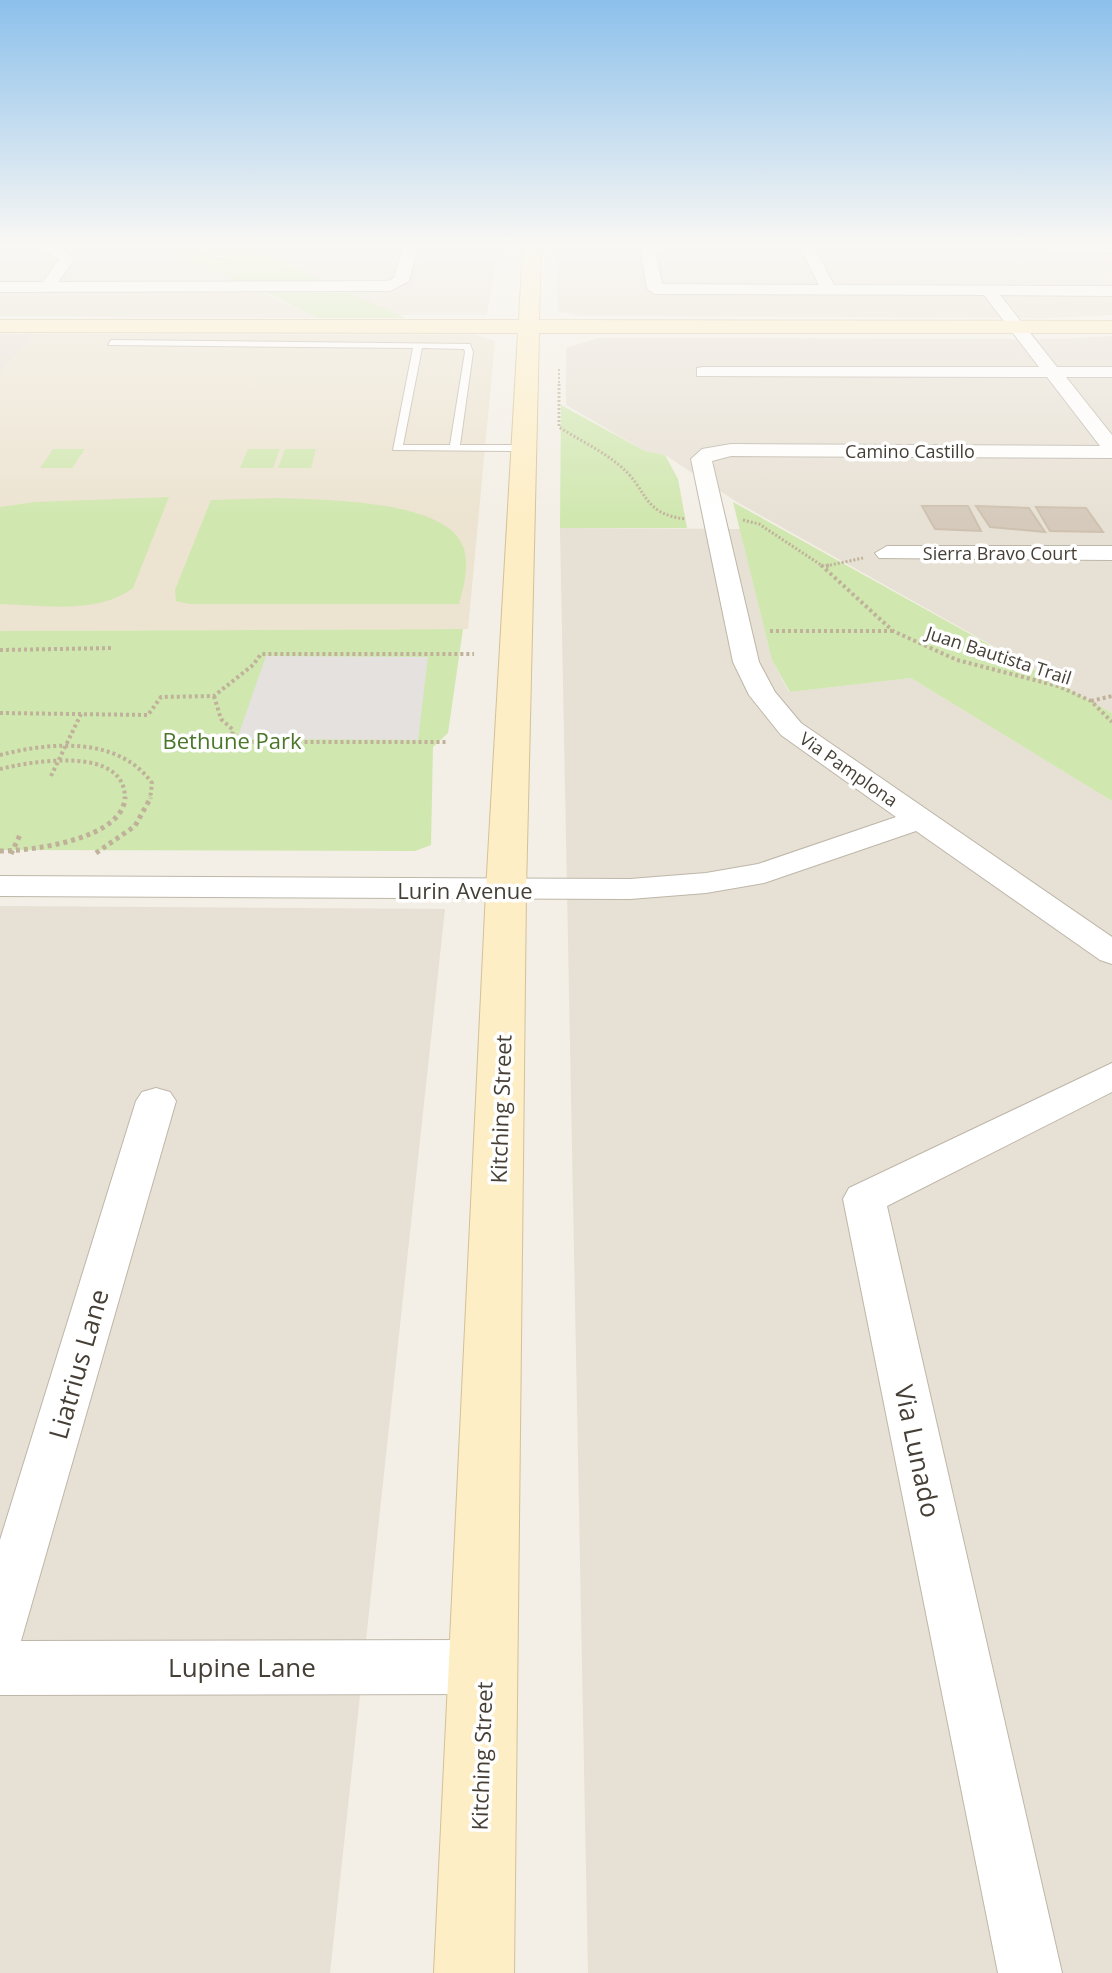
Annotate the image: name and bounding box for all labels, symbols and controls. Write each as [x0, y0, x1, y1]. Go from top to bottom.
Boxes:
street label: Camino Castillo [845, 439, 975, 463]
street label: Sierra Bravo Court [923, 541, 1077, 565]
street label: Juan Bautista Trail [921, 620, 1075, 690]
park label: Bethune Park [163, 725, 302, 755]
street label: Via Pamplona [795, 726, 903, 812]
street label: Lurin Avenue [397, 875, 533, 905]
street label: Kitching Street [482, 1034, 518, 1184]
street label: Liatrius Lane [39, 1285, 117, 1443]
street label: Via Lunado [886, 1381, 950, 1521]
street label: Lupine Lane [168, 1649, 316, 1685]
street label: Kitching Street [463, 1681, 499, 1831]

